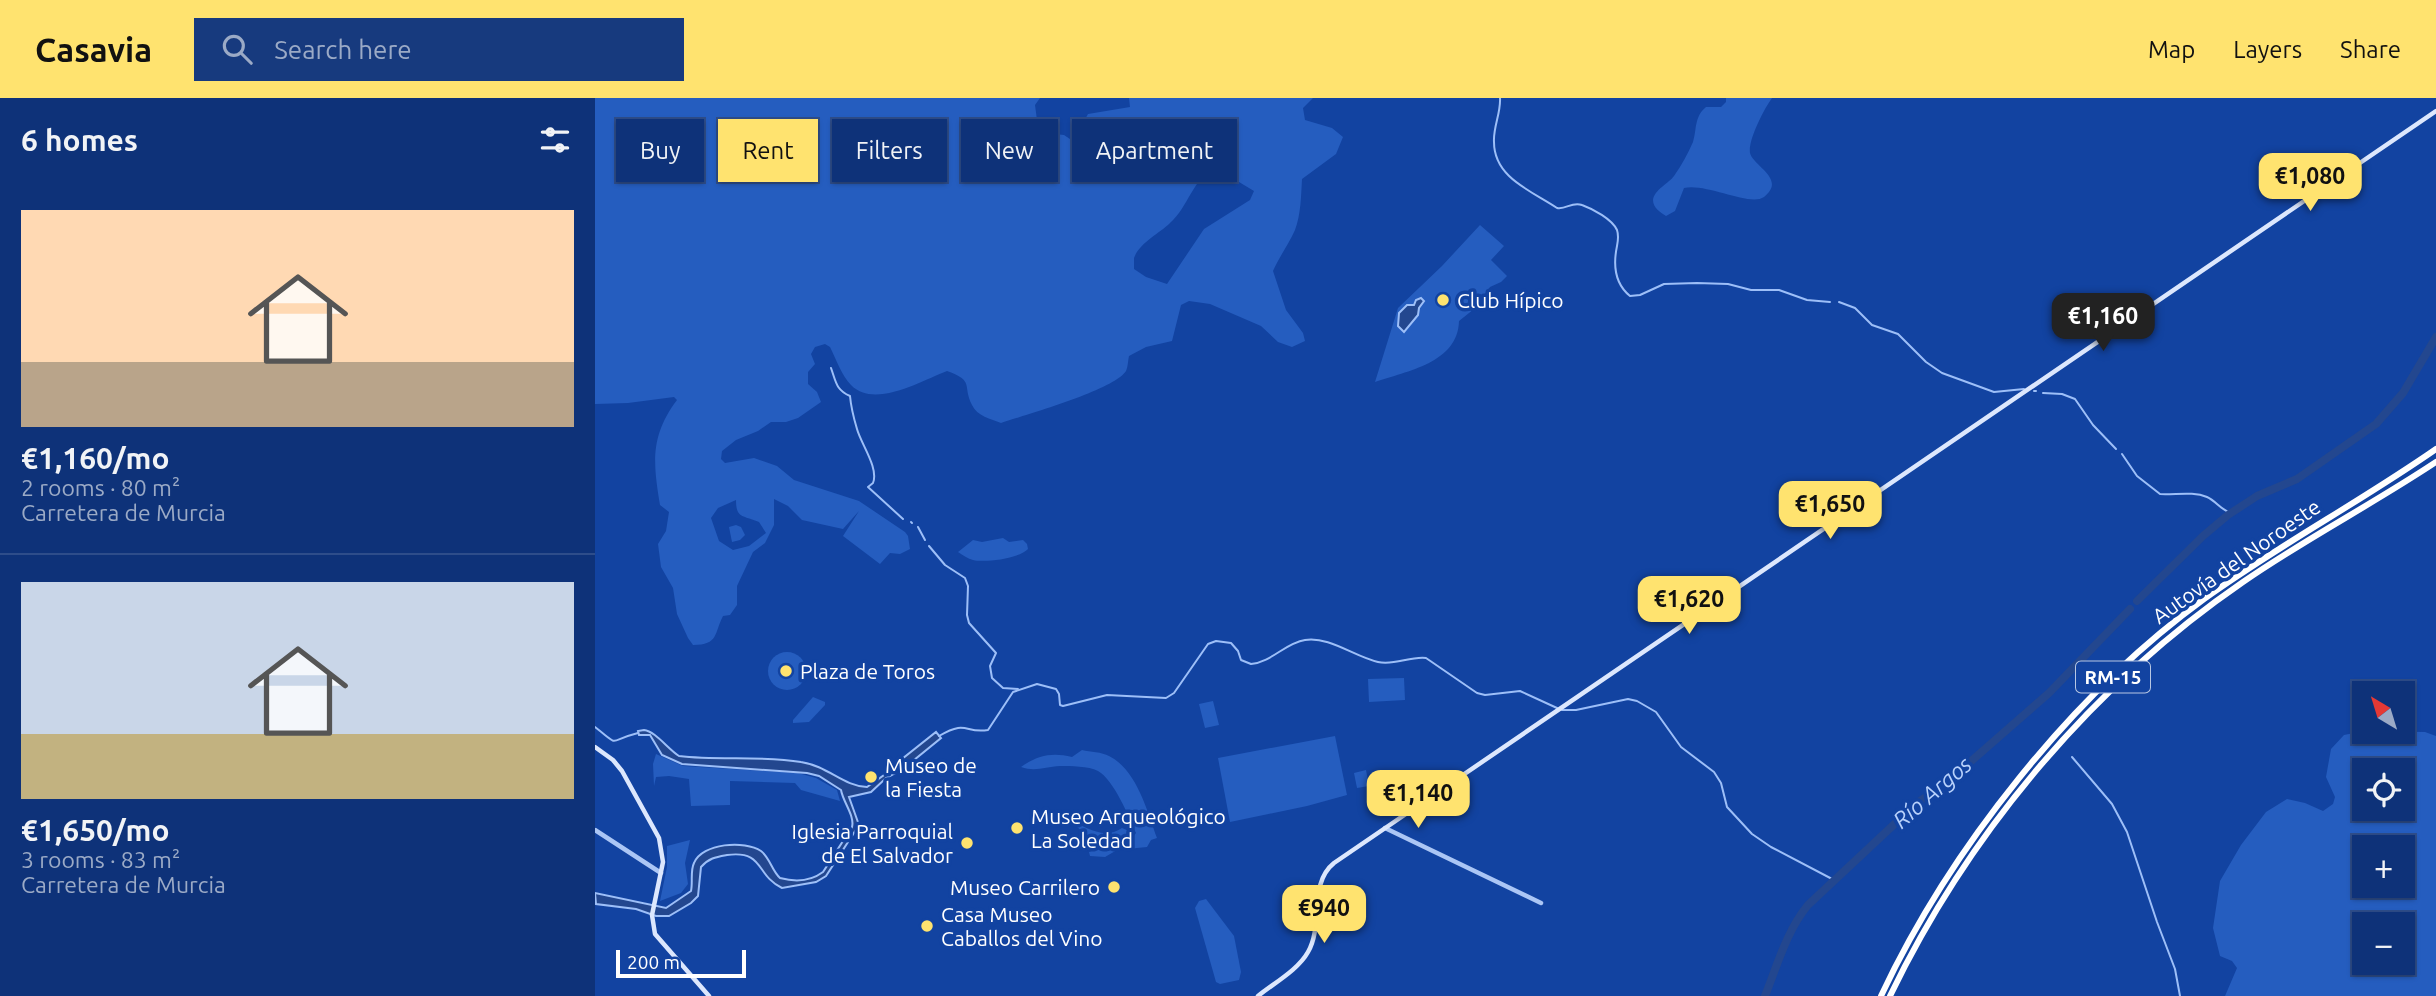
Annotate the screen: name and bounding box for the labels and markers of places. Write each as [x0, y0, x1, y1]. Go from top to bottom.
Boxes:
pin: €1,080 [2253, 153, 2367, 213]
place label: Club Hípico [1457, 288, 1564, 312]
marker: Club Hípico [1435, 292, 1451, 308]
pin: €1,160 [2046, 294, 2160, 353]
pin: €1,650 [1773, 482, 1887, 541]
pin: €1,620 [1632, 576, 1746, 636]
place label: Plaza de Toros [800, 659, 935, 683]
marker: Plaza de Toros [778, 663, 794, 679]
place label: Museo de la Fiesta [885, 753, 977, 801]
marker: Museo de la Fiesta [863, 769, 879, 785]
pin: €1,140 [1361, 770, 1475, 830]
place label: Museo Arqueológico La Soledad [1031, 804, 1226, 852]
place label: Iglesia Parroquial de El Salvador [792, 819, 953, 867]
marker: Museo Arqueológico La Soledad [1009, 820, 1025, 836]
marker: Iglesia Parroquial de El Salvador [959, 835, 975, 851]
place label: Museo Carrilero [950, 875, 1100, 899]
marker: Museo Carrilero [1106, 879, 1122, 895]
pin: €940 [1283, 886, 1365, 945]
place label: Casa Museo Caballos del Vino [941, 902, 1103, 950]
marker: Casa Museo Caballos del Vino [919, 918, 935, 934]

